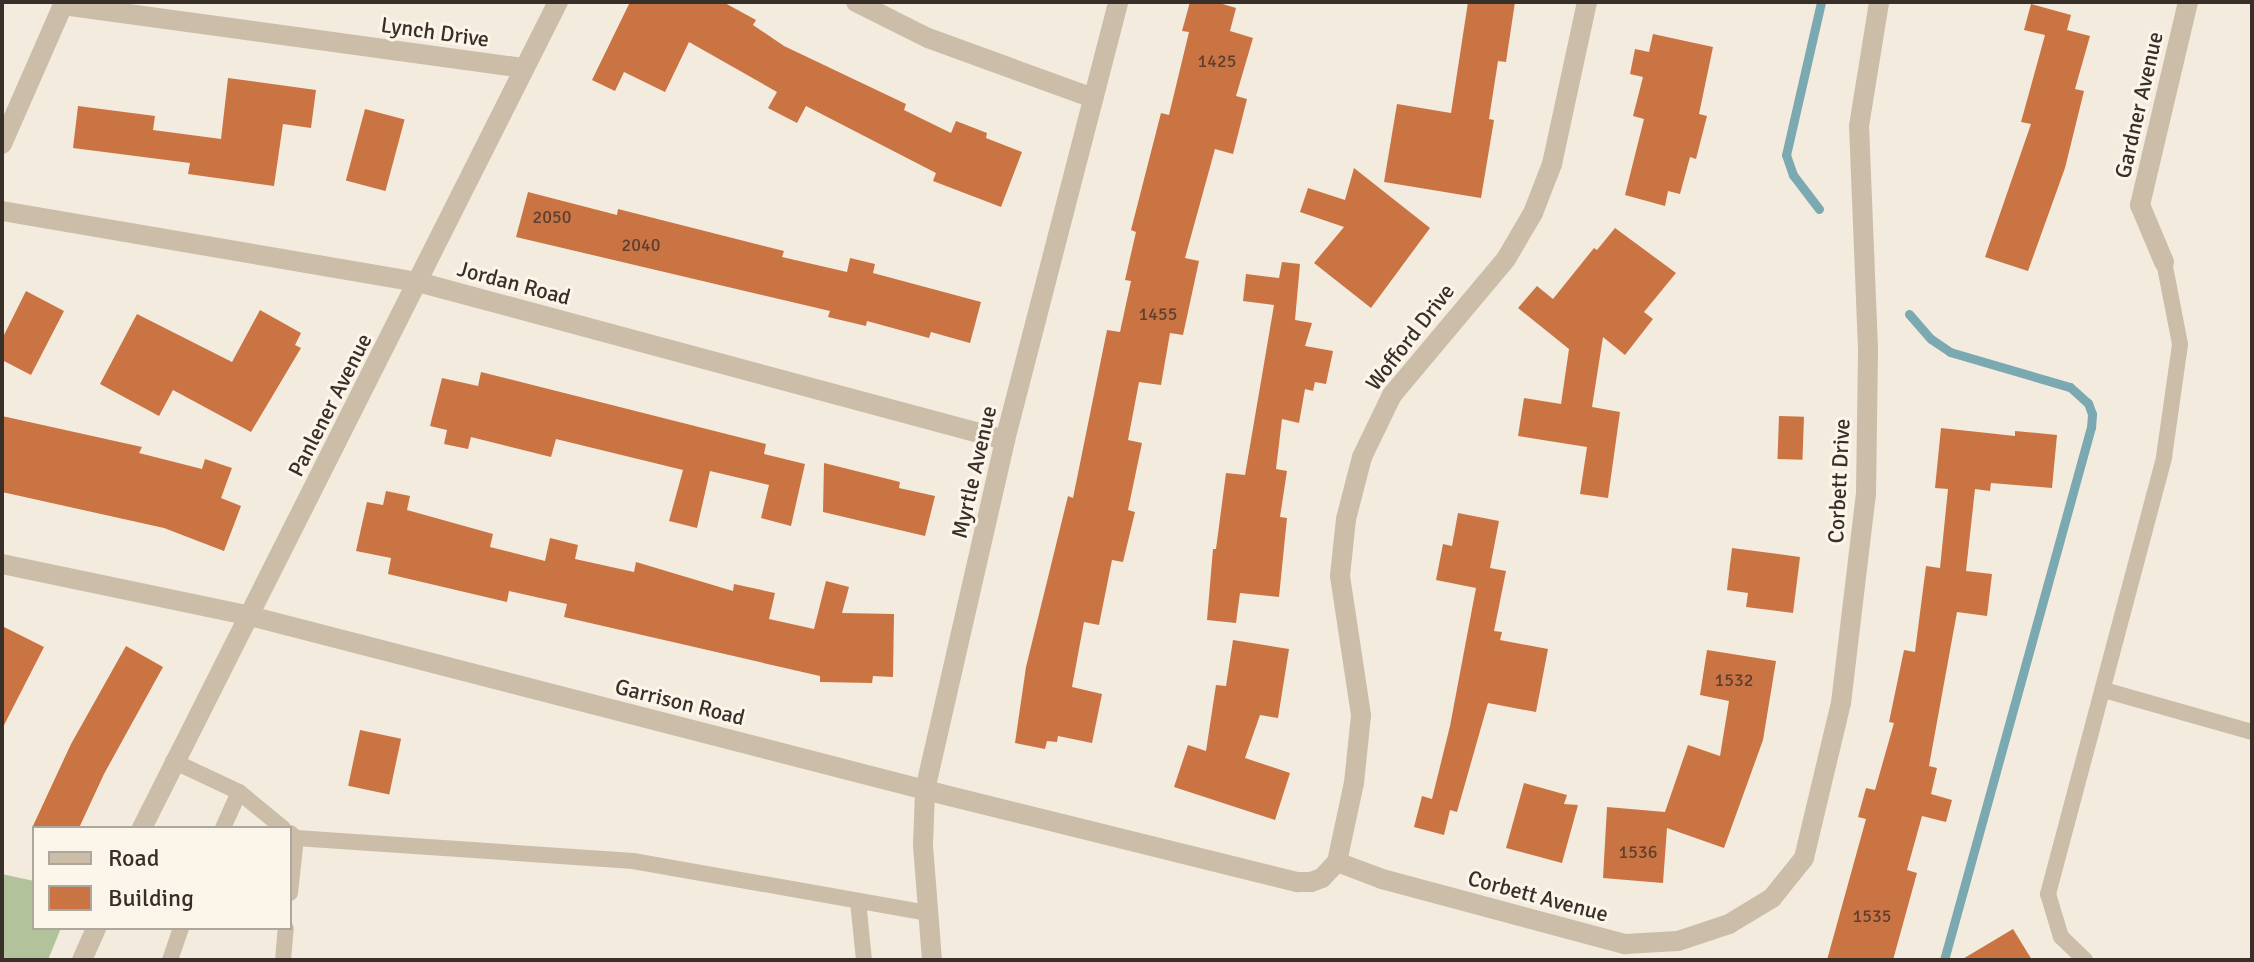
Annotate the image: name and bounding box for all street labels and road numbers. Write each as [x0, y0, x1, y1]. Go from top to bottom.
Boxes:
street label: Lynch Drive [379, 11, 491, 53]
street label: Gardner Avenue [2109, 29, 2169, 181]
street label: Jordan Road [455, 255, 573, 311]
street label: Wofford Drive [1360, 278, 1460, 396]
street label: Panlener Avenue [283, 329, 377, 481]
street label: Myrtle Avenue [946, 403, 1002, 541]
street label: Corbett Drive [1823, 418, 1855, 544]
street label: Garrison Road [612, 673, 748, 731]
street label: Corbett Avenue [1465, 865, 1611, 927]

